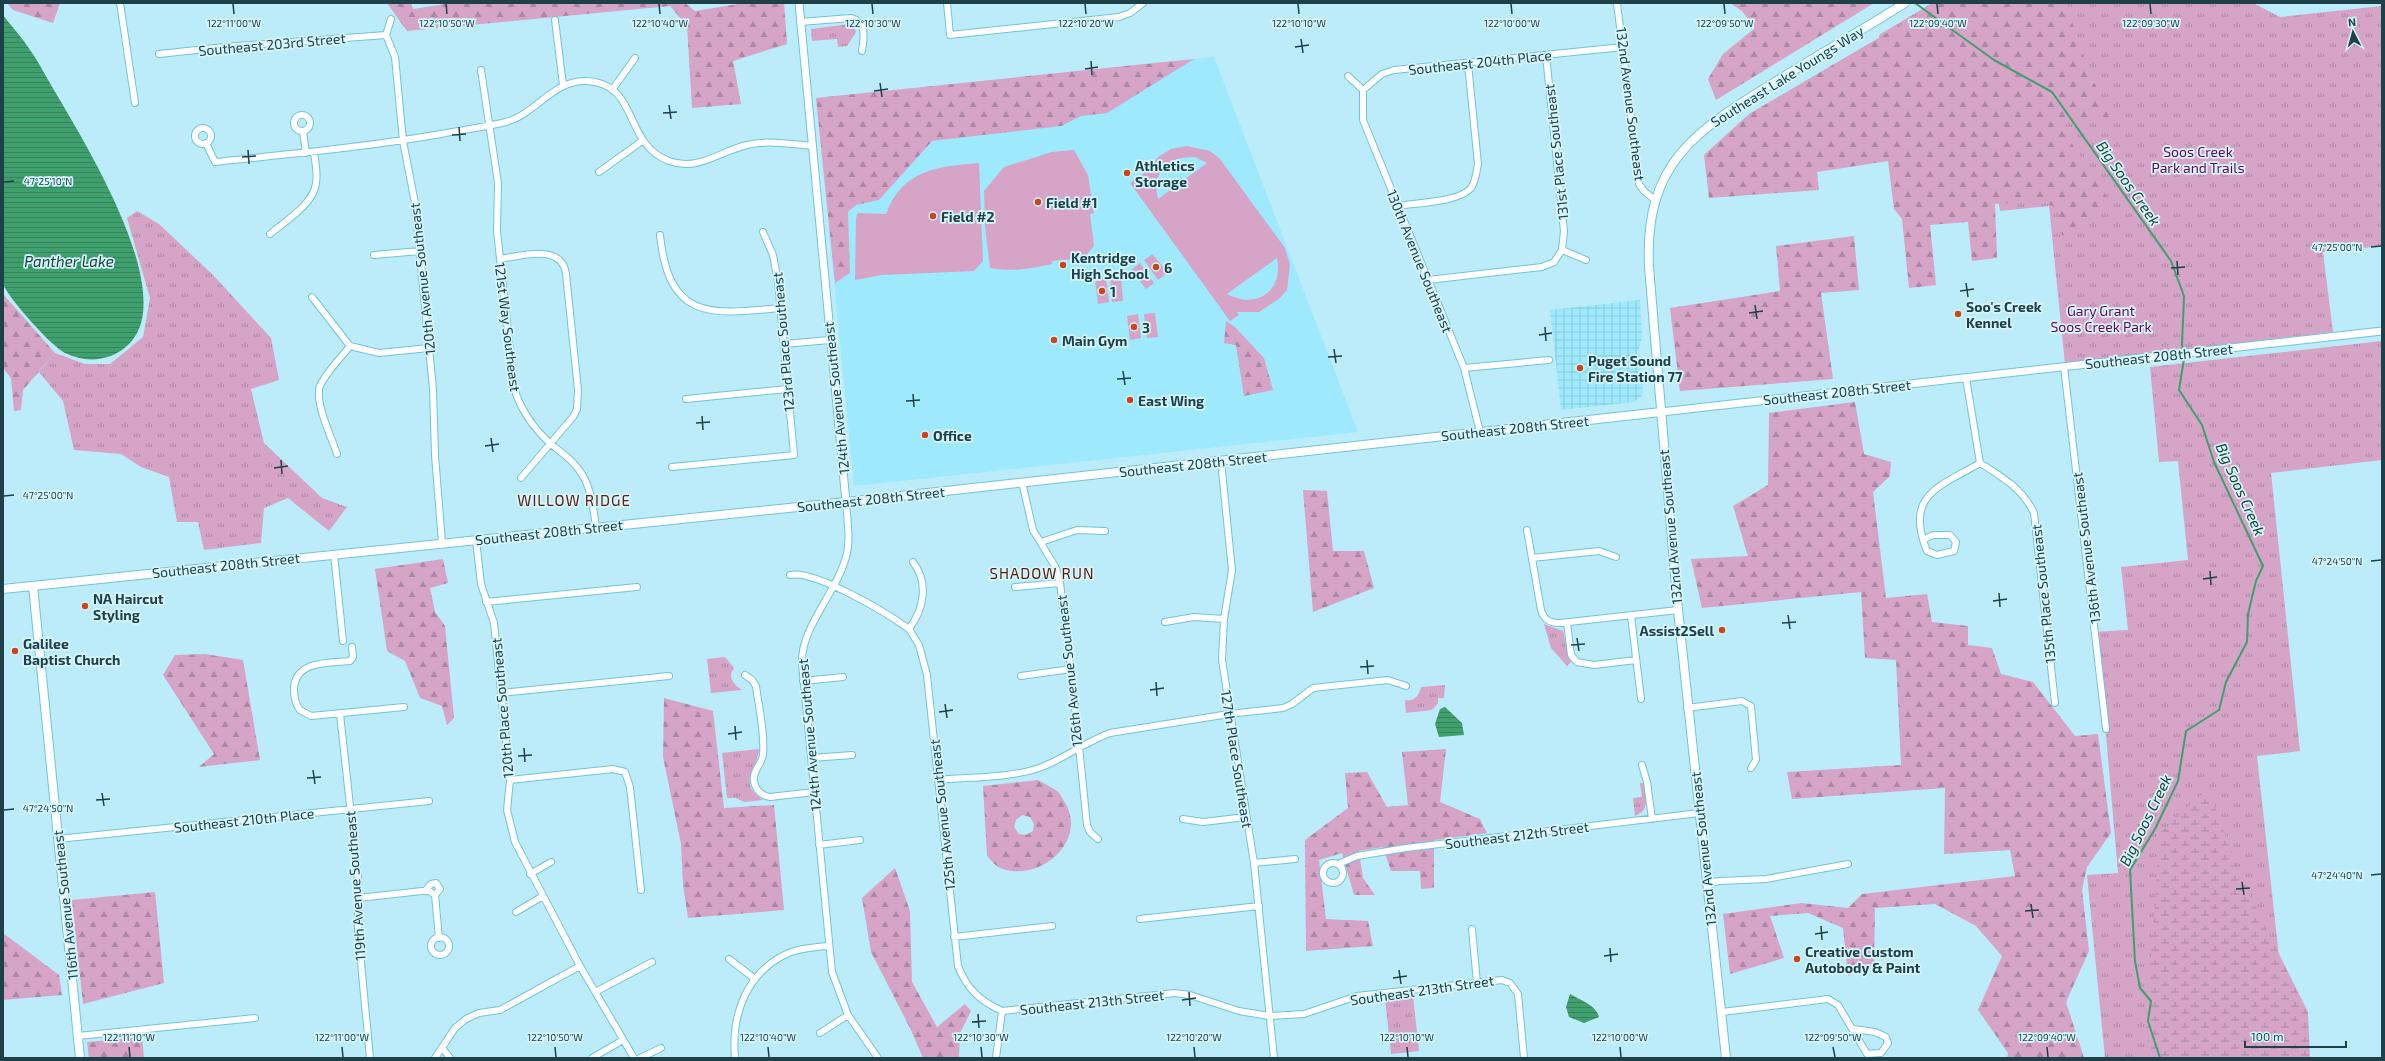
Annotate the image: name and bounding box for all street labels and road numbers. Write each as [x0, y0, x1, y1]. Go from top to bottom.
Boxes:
street label: Southeast Lake Youngs Way [1707, 22, 1867, 130]
street label: 132nd Avenue Southeast [1613, 26, 1649, 182]
street label: Southeast 203rd Street [198, 29, 346, 59]
street label: Southeast 204th Place [1408, 46, 1552, 78]
street label: 131st Place Southeast [1540, 83, 1572, 221]
street label: 130th Avenue Southeast [1383, 187, 1457, 335]
street label: 120th Avenue Southeast [406, 202, 438, 356]
street label: 121st Way Southeast [492, 261, 524, 393]
street label: 123rd Place Southeast [768, 271, 798, 413]
street label: 124th Avenue Southeast [820, 321, 852, 475]
street label: Southeast 208th Street [2084, 340, 2234, 372]
street label: Southeast 208th Street [1762, 376, 1912, 408]
street label: Southeast 208th Street [1440, 412, 1590, 444]
street label: Southeast 208th Street [1118, 448, 1268, 480]
street label: 132nd Avenue Southeast [1655, 449, 1685, 605]
street label: 136th Avenue Southeast [2068, 471, 2104, 625]
street label: Southeast 208th Street [796, 483, 946, 515]
street label: Southeast 208th Street [474, 516, 624, 548]
street label: 135th Place Southeast [2027, 524, 2059, 664]
street label: Southeast 208th Street [151, 549, 301, 581]
street label: 126th Avenue Southeast [1053, 594, 1085, 748]
street label: 120th Place Southeast [487, 637, 517, 779]
street label: 124th Avenue Southeast [794, 658, 824, 812]
street label: 127th Place Southeast [1218, 689, 1256, 829]
street label: 125th Avenue Southeast [926, 738, 958, 892]
street label: 132nd Avenue Southeast [1686, 771, 1720, 927]
street label: Southeast 210th Place [173, 804, 315, 836]
street label: 119th Avenue Southeast [341, 810, 369, 962]
street label: Southeast 212th Street [1444, 818, 1590, 852]
street label: 116th Avenue Southeast [49, 829, 81, 981]
street label: Southeast 213th Street [1349, 972, 1495, 1008]
street label: Southeast 213th Street [1019, 986, 1165, 1018]

